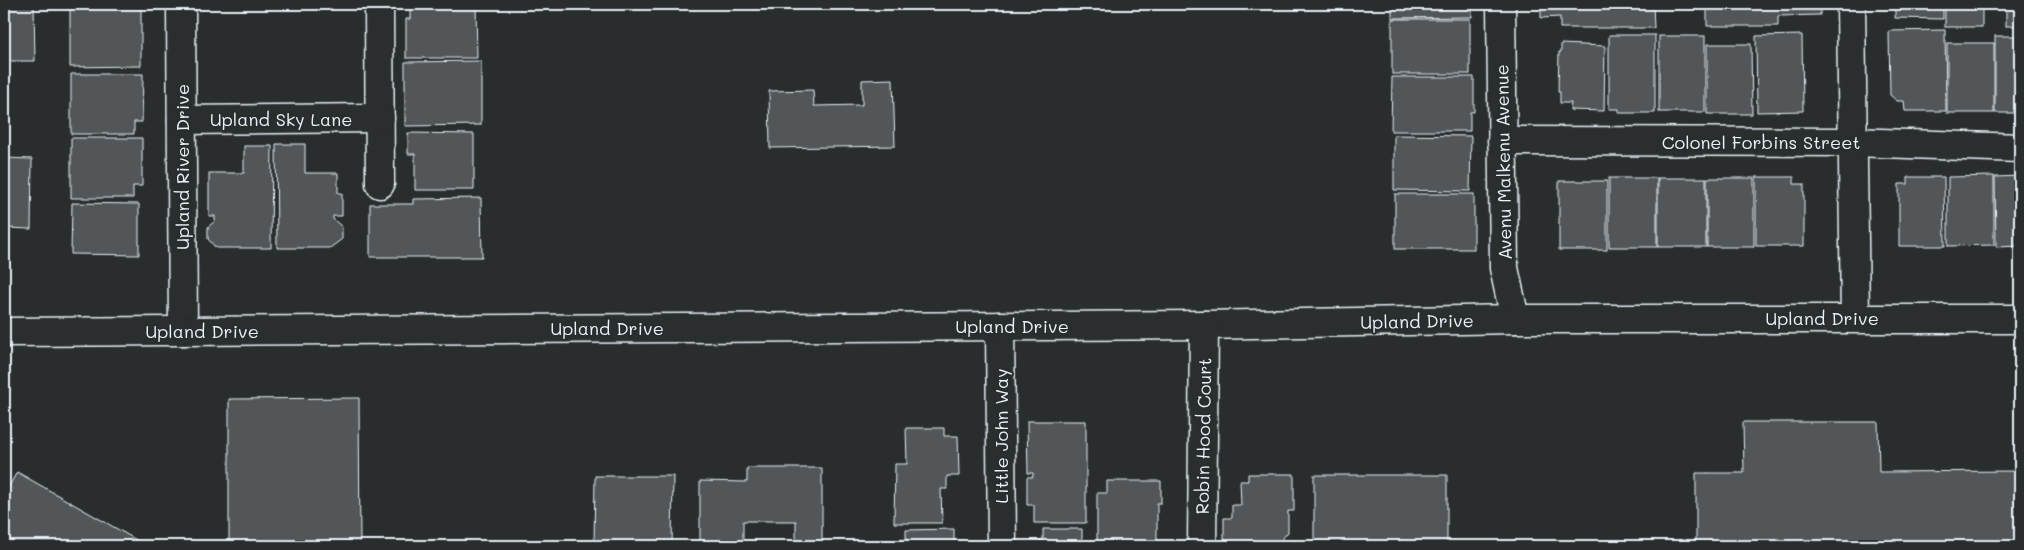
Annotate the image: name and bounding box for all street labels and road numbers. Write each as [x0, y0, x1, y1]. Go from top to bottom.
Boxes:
street label: Avenu Malkenu Avenue [1489, 64, 1517, 260]
street label: Upland River Drive [170, 84, 194, 250]
street label: Upland Sky Lane [210, 107, 352, 131]
street label: Colonel Forbins Street [1662, 130, 1860, 154]
street label: Upland Drive [1765, 306, 1879, 330]
street label: Upland Drive [1360, 308, 1474, 334]
street label: Upland Drive [955, 314, 1069, 338]
street label: Upland Drive [550, 316, 664, 340]
street label: Upland Drive [145, 319, 259, 343]
street label: Robin Hood Court [1190, 357, 1216, 515]
street label: Little John Way [989, 368, 1013, 504]

